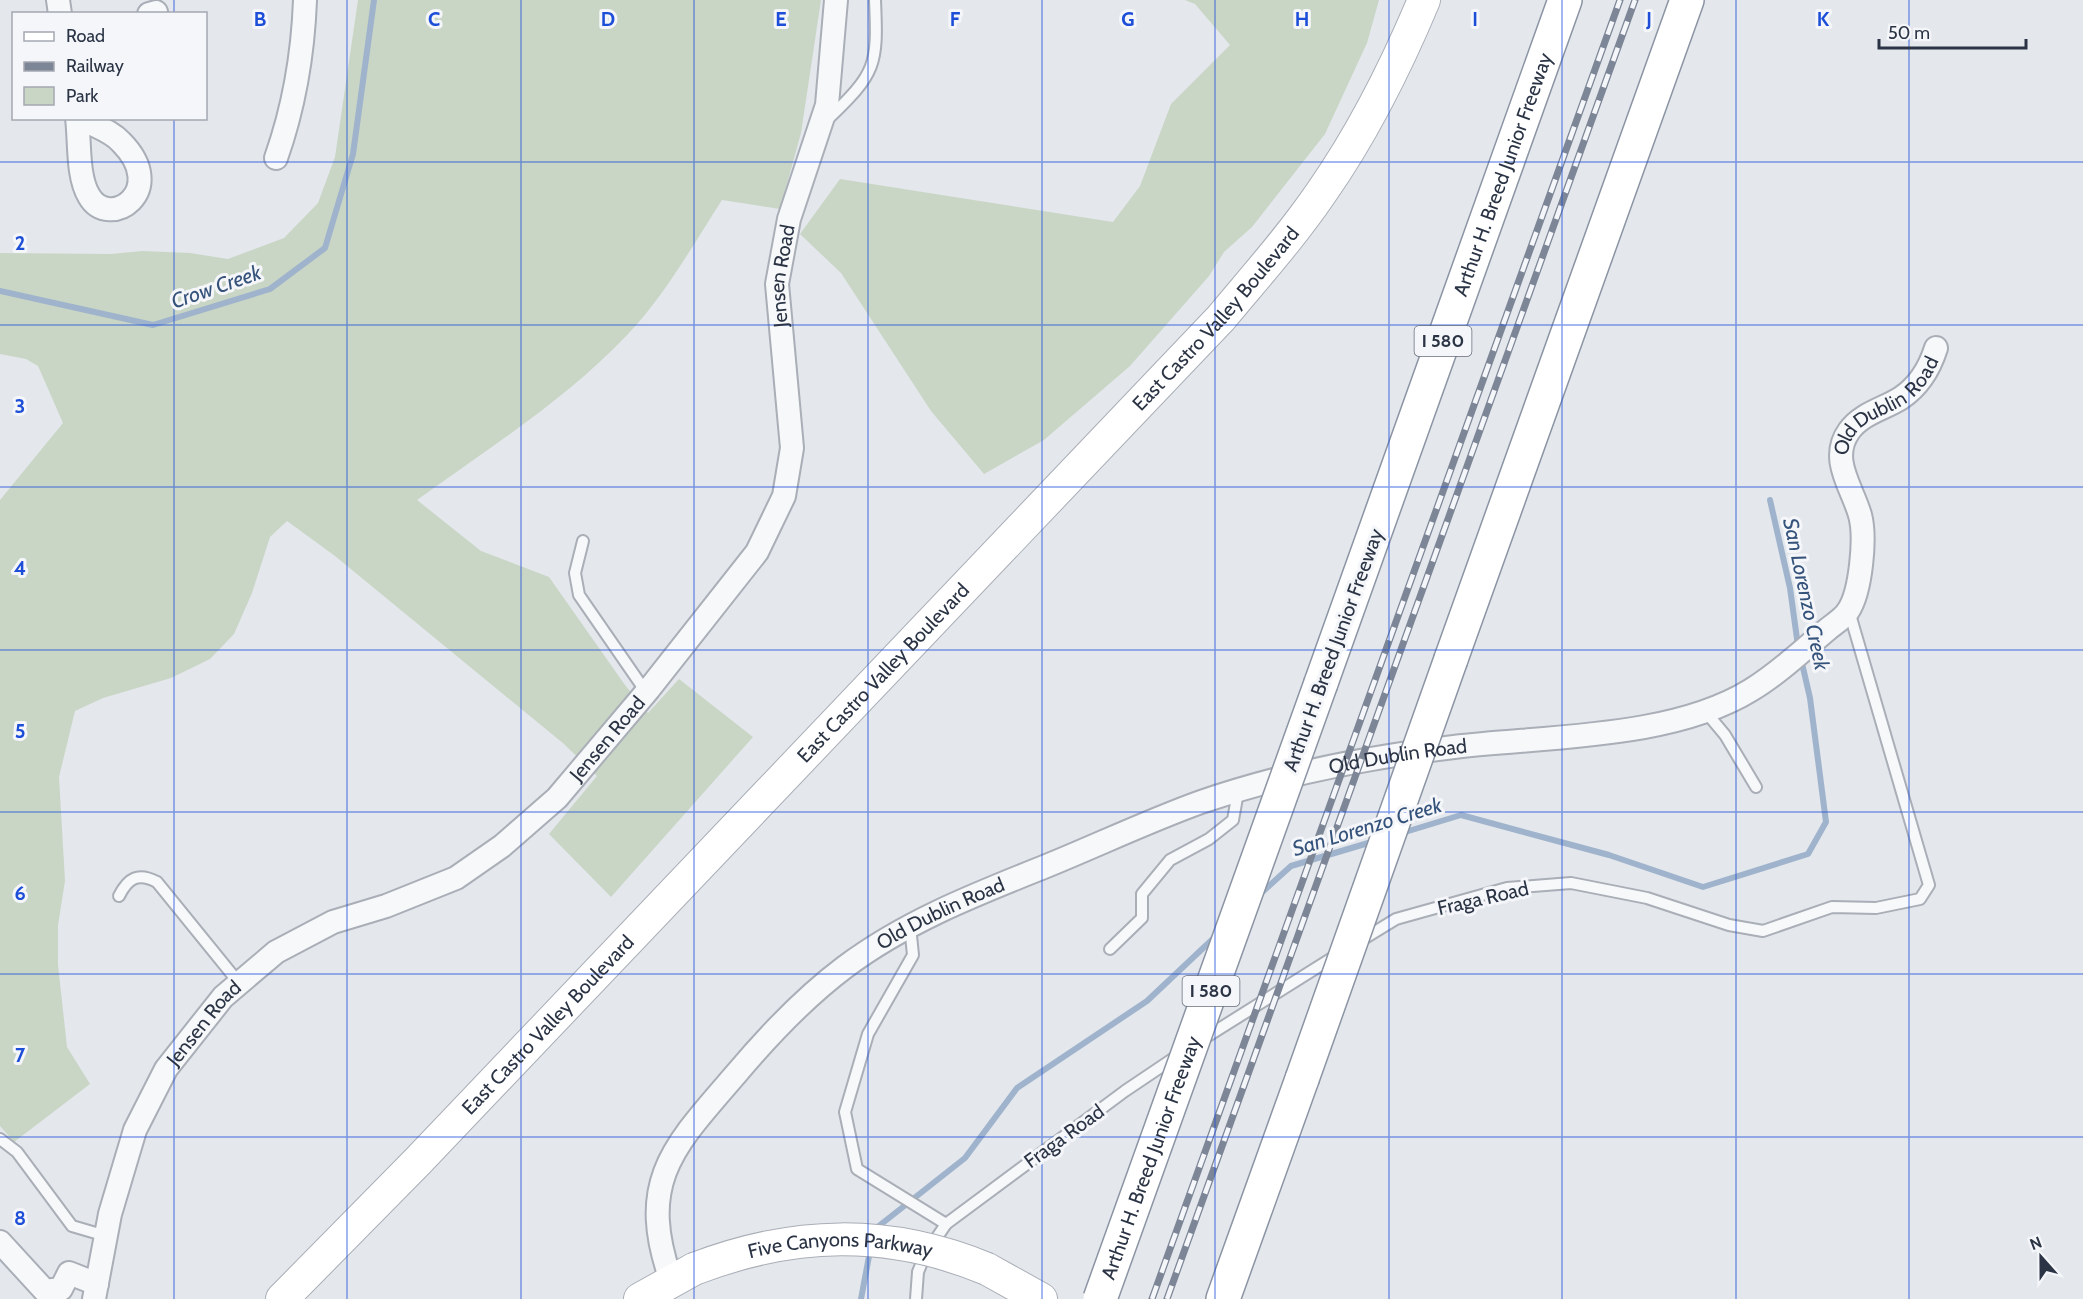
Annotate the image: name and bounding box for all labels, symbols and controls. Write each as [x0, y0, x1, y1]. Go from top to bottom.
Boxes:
text: B [254, 7, 266, 31]
text: C [428, 7, 440, 31]
text: D [601, 7, 615, 31]
text: E [775, 7, 787, 31]
text: F [950, 7, 961, 31]
text: G [1121, 7, 1135, 31]
text: H [1295, 7, 1309, 31]
text: I [1472, 7, 1478, 31]
text: J [1645, 7, 1652, 31]
text: K [1817, 7, 1830, 31]
legend [12, 12, 207, 120]
scale bar [1879, 12, 2026, 50]
text: 50 m [1888, 22, 1930, 44]
text: Road [66, 25, 105, 47]
street label: Arthur H. Breed Junior Freeway [1448, 49, 1557, 299]
text: Railway [66, 55, 124, 77]
text: Park [66, 85, 99, 107]
street label: East Castro Valley Boulevard [1127, 222, 1304, 416]
street label: Jensen Road [765, 223, 800, 330]
text: 2 [15, 231, 25, 255]
water label: Crow Creek [168, 259, 265, 314]
road number: I 580 [1414, 326, 1472, 356]
street label: Old Dublin Road [1829, 352, 1944, 457]
text: 3 [15, 394, 25, 418]
water label: San Lorenzo Creek [1778, 515, 1835, 673]
street label: Arthur H. Breed Junior Freeway [1278, 525, 1388, 775]
text: 4 [14, 556, 26, 580]
street label: East Castro Valley Boulevard [792, 578, 974, 767]
street label: Jensen Road [564, 691, 650, 787]
text: 5 [15, 719, 25, 743]
street label: Old Dublin Road [1327, 734, 1468, 779]
water label: San Lorenzo Creek [1289, 792, 1446, 861]
street label: Old Dublin Road [872, 872, 1008, 955]
street label: Fraga Road [1435, 876, 1531, 920]
text: 6 [14, 881, 26, 905]
street label: East Castro Valley Boulevard [457, 930, 639, 1119]
street label: Jensen Road [161, 975, 246, 1071]
road number: I 580 [1182, 976, 1240, 1006]
street label: Arthur H. Breed Junior Freeway [1096, 1033, 1205, 1283]
text: 7 [15, 1043, 26, 1067]
street label: Fraga Road [1019, 1099, 1109, 1173]
text: 8 [14, 1206, 26, 1230]
street label: Five Canyons Parkway [745, 1227, 935, 1263]
north arrow [2011, 1227, 2071, 1287]
text: N [2027, 1233, 2044, 1254]

